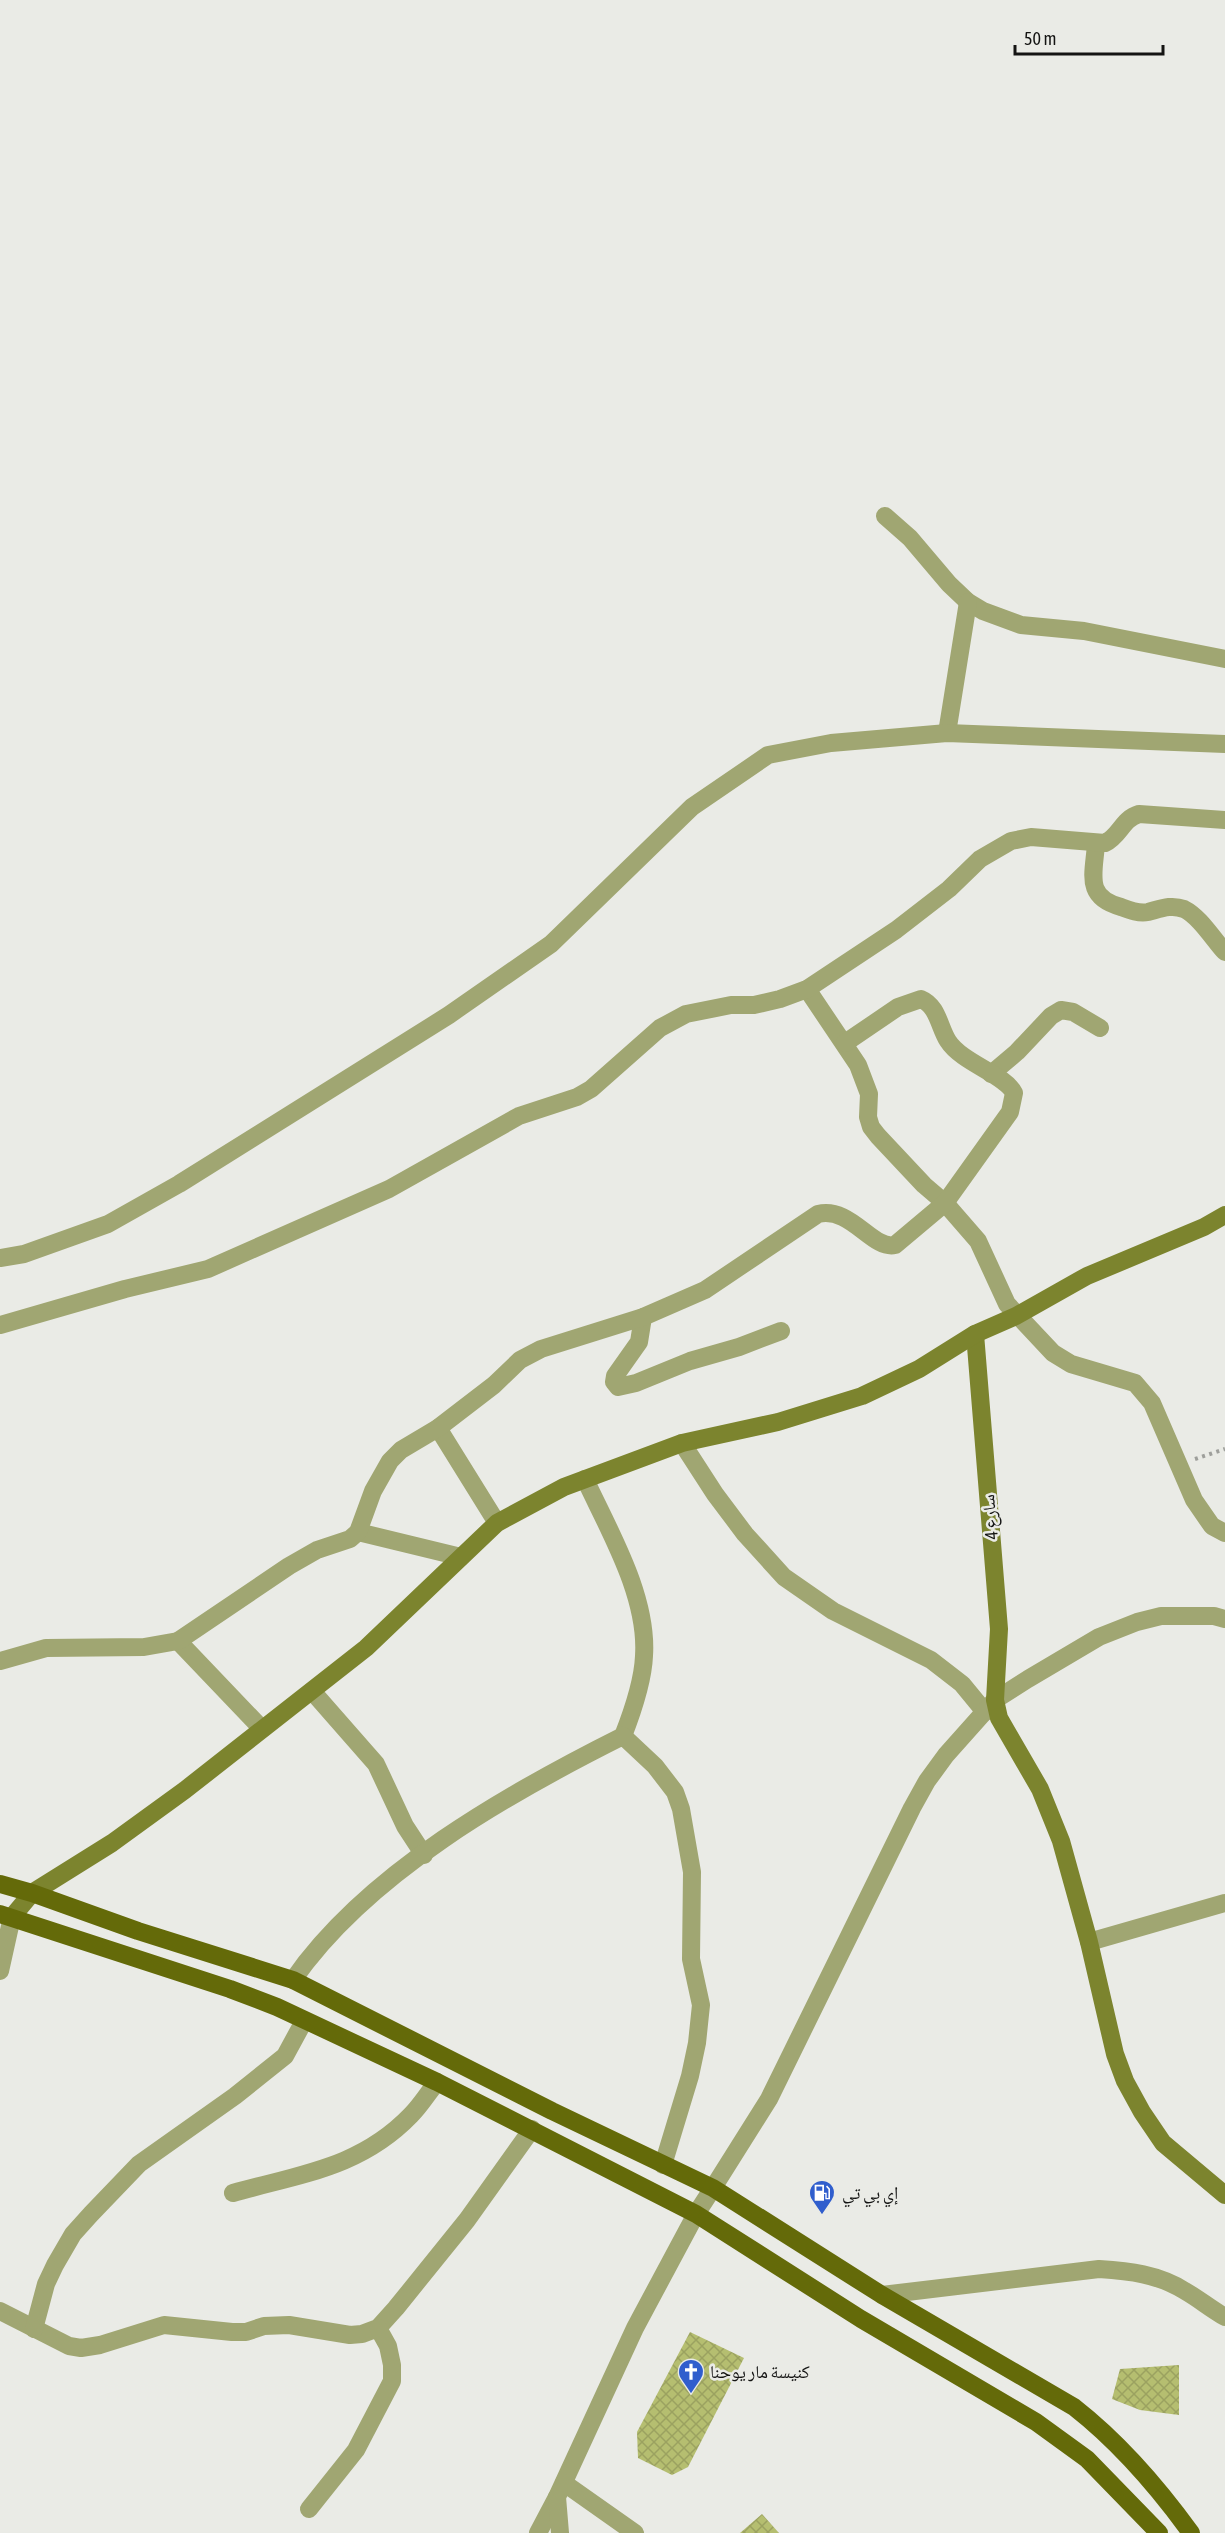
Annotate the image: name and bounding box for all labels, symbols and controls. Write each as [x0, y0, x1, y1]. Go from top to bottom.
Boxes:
scale bar [1015, 18, 1164, 56]
text: 50 m [1024, 28, 1056, 49]
street label: سارع 4 [977, 1494, 1003, 1540]
fuel station icon: إي بي تي [807, 2178, 837, 2216]
place label: إي بي تي [842, 2182, 898, 2208]
church icon: كنيسة مار يوحنا [676, 2357, 706, 2395]
place label: كنيسة مار يوحنا [710, 2361, 810, 2382]

